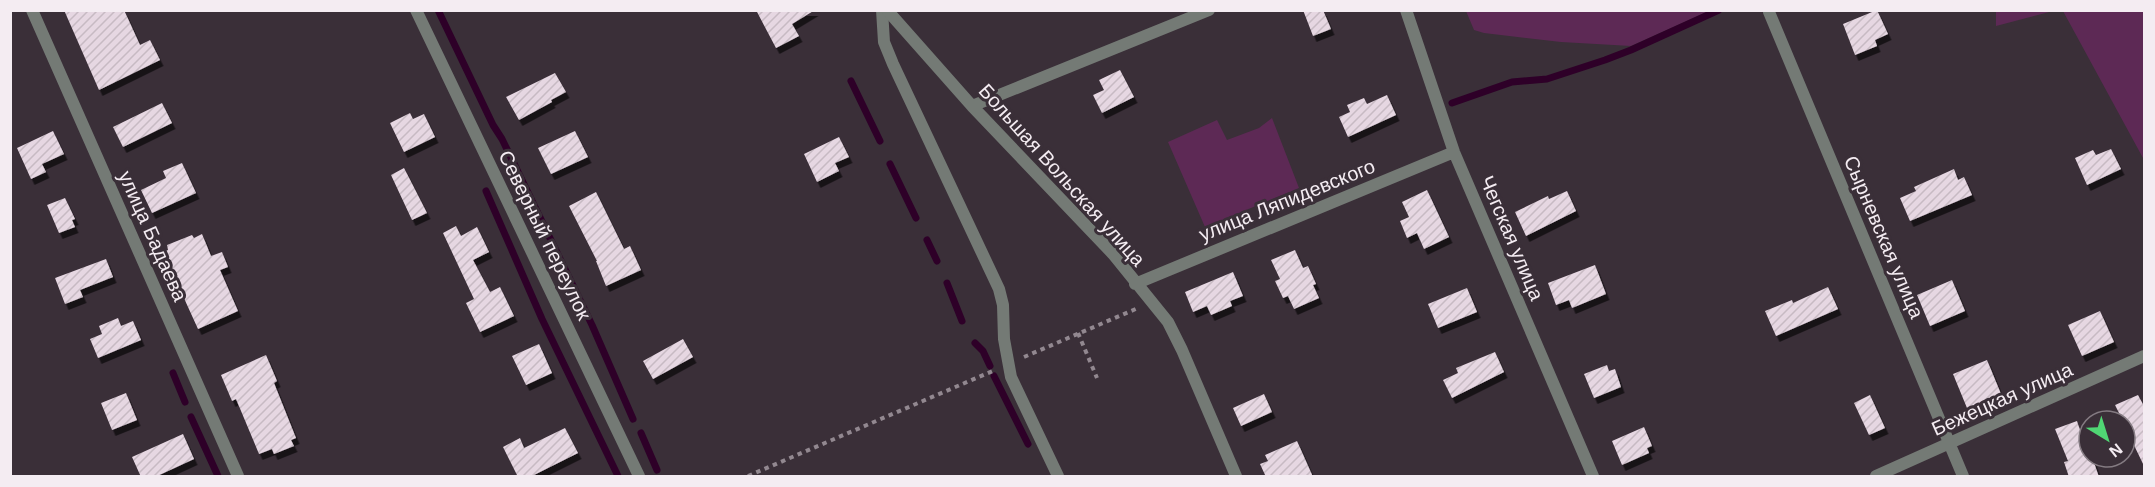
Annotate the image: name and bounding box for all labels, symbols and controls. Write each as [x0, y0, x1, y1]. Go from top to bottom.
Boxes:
street label: Большая Вольская улица [974, 79, 1150, 271]
street label: Северный переулок [494, 147, 596, 323]
street label: Сырневская улица [1840, 153, 1928, 322]
street label: улица Ляпидевского [1196, 155, 1378, 245]
street label: улица Бадаева [114, 167, 192, 305]
street label: Чегская улица [1476, 172, 1548, 304]
street label: Бежецкая улица [1928, 358, 2077, 440]
north arrow [2077, 409, 2137, 469]
text: N [2106, 440, 2126, 461]

